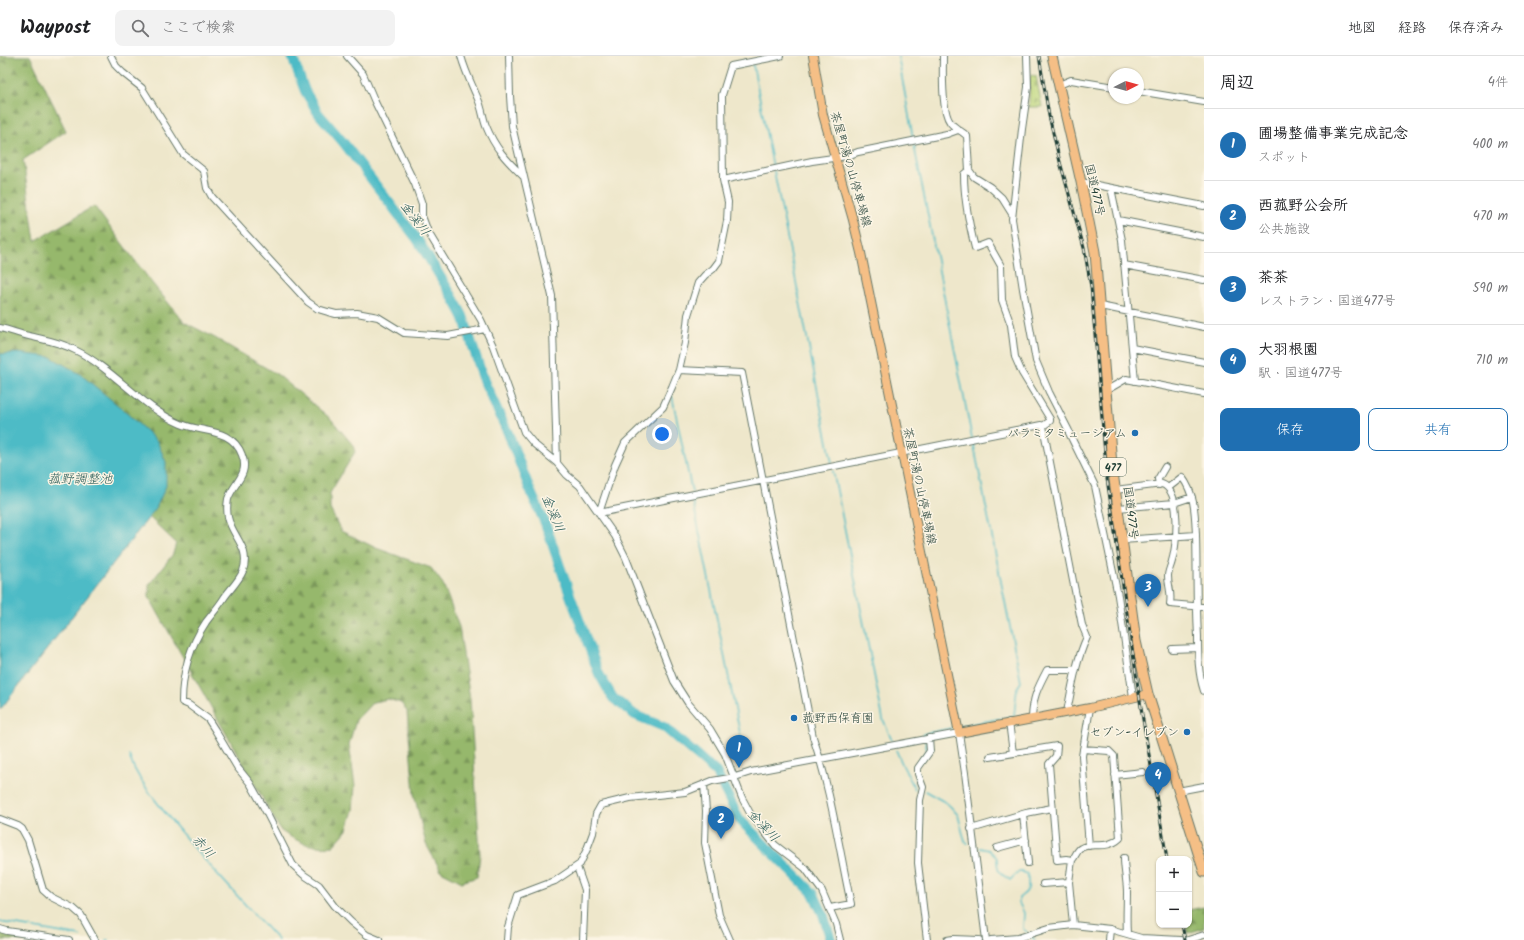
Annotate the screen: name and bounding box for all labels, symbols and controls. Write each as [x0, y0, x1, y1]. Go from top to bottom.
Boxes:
search box [115, 10, 395, 46]
text: Waypost [20, 13, 91, 43]
text: ここで検索 [161, 16, 236, 40]
icon: search [129, 17, 151, 39]
text: 地図 [1348, 17, 1376, 39]
text: 経路 [1398, 17, 1426, 39]
text: 保存済み [1448, 17, 1504, 39]
north arrow [1108, 68, 1144, 104]
text: 周辺 [1220, 70, 1254, 97]
text: 4件 [1488, 72, 1508, 93]
street label: 茶屋町湯の山停車場線 [825, 109, 876, 229]
text: 圃場整備事業完成記念 [1258, 122, 1408, 146]
text: 1 [1231, 134, 1235, 155]
text: 400 m [1472, 134, 1508, 155]
text: スポット [1258, 147, 1310, 168]
street label: 国道477号 [1079, 162, 1110, 218]
text: 西菰野公会所 [1258, 194, 1348, 218]
water label: 金溪川 [395, 197, 435, 241]
text: 2 [1229, 206, 1237, 227]
text: 470 m [1473, 206, 1508, 227]
text: 公共施設 [1258, 219, 1310, 240]
text: 茶茶 [1258, 266, 1288, 290]
text: 3 [1229, 278, 1237, 299]
text: 590 m [1473, 278, 1508, 299]
text: レストラン · 国道477号 [1258, 291, 1396, 312]
text: 大羽根園 [1258, 338, 1318, 362]
text: 4 [1229, 350, 1237, 371]
text: 710 m [1476, 350, 1508, 371]
text: 駅 · 国道477号 [1258, 363, 1343, 384]
button: 保存 [1220, 408, 1360, 451]
button: 共有 [1368, 408, 1508, 451]
your location [652, 424, 672, 444]
place label: パラミタミュージアム [1007, 424, 1127, 443]
street label: 茶屋町湯の山停車場線 [898, 425, 941, 547]
marker: パラミタミュージアム [1130, 428, 1140, 438]
road number: 477 [1100, 458, 1126, 476]
water label: 菰野調整池 [47, 469, 113, 490]
street label: 国道477号 [1118, 485, 1143, 541]
water label: 金溪川 [536, 492, 570, 536]
pin: 3 [1135, 574, 1161, 607]
place label: 菰野西保育園 [802, 709, 874, 728]
marker: 菰野西保育園 [789, 713, 799, 723]
place label: セブン-イレブン [1089, 723, 1179, 742]
marker: セブン-イレブン [1182, 727, 1192, 737]
pin: 1 [726, 735, 752, 768]
pin: 4 [1145, 762, 1171, 795]
water label: 金溪川 [742, 805, 784, 847]
pin: 2 [708, 806, 734, 839]
water label: 赤川 [186, 830, 219, 864]
map controls [1156, 856, 1192, 928]
button: + [1156, 856, 1192, 892]
button: − [1156, 892, 1192, 928]

